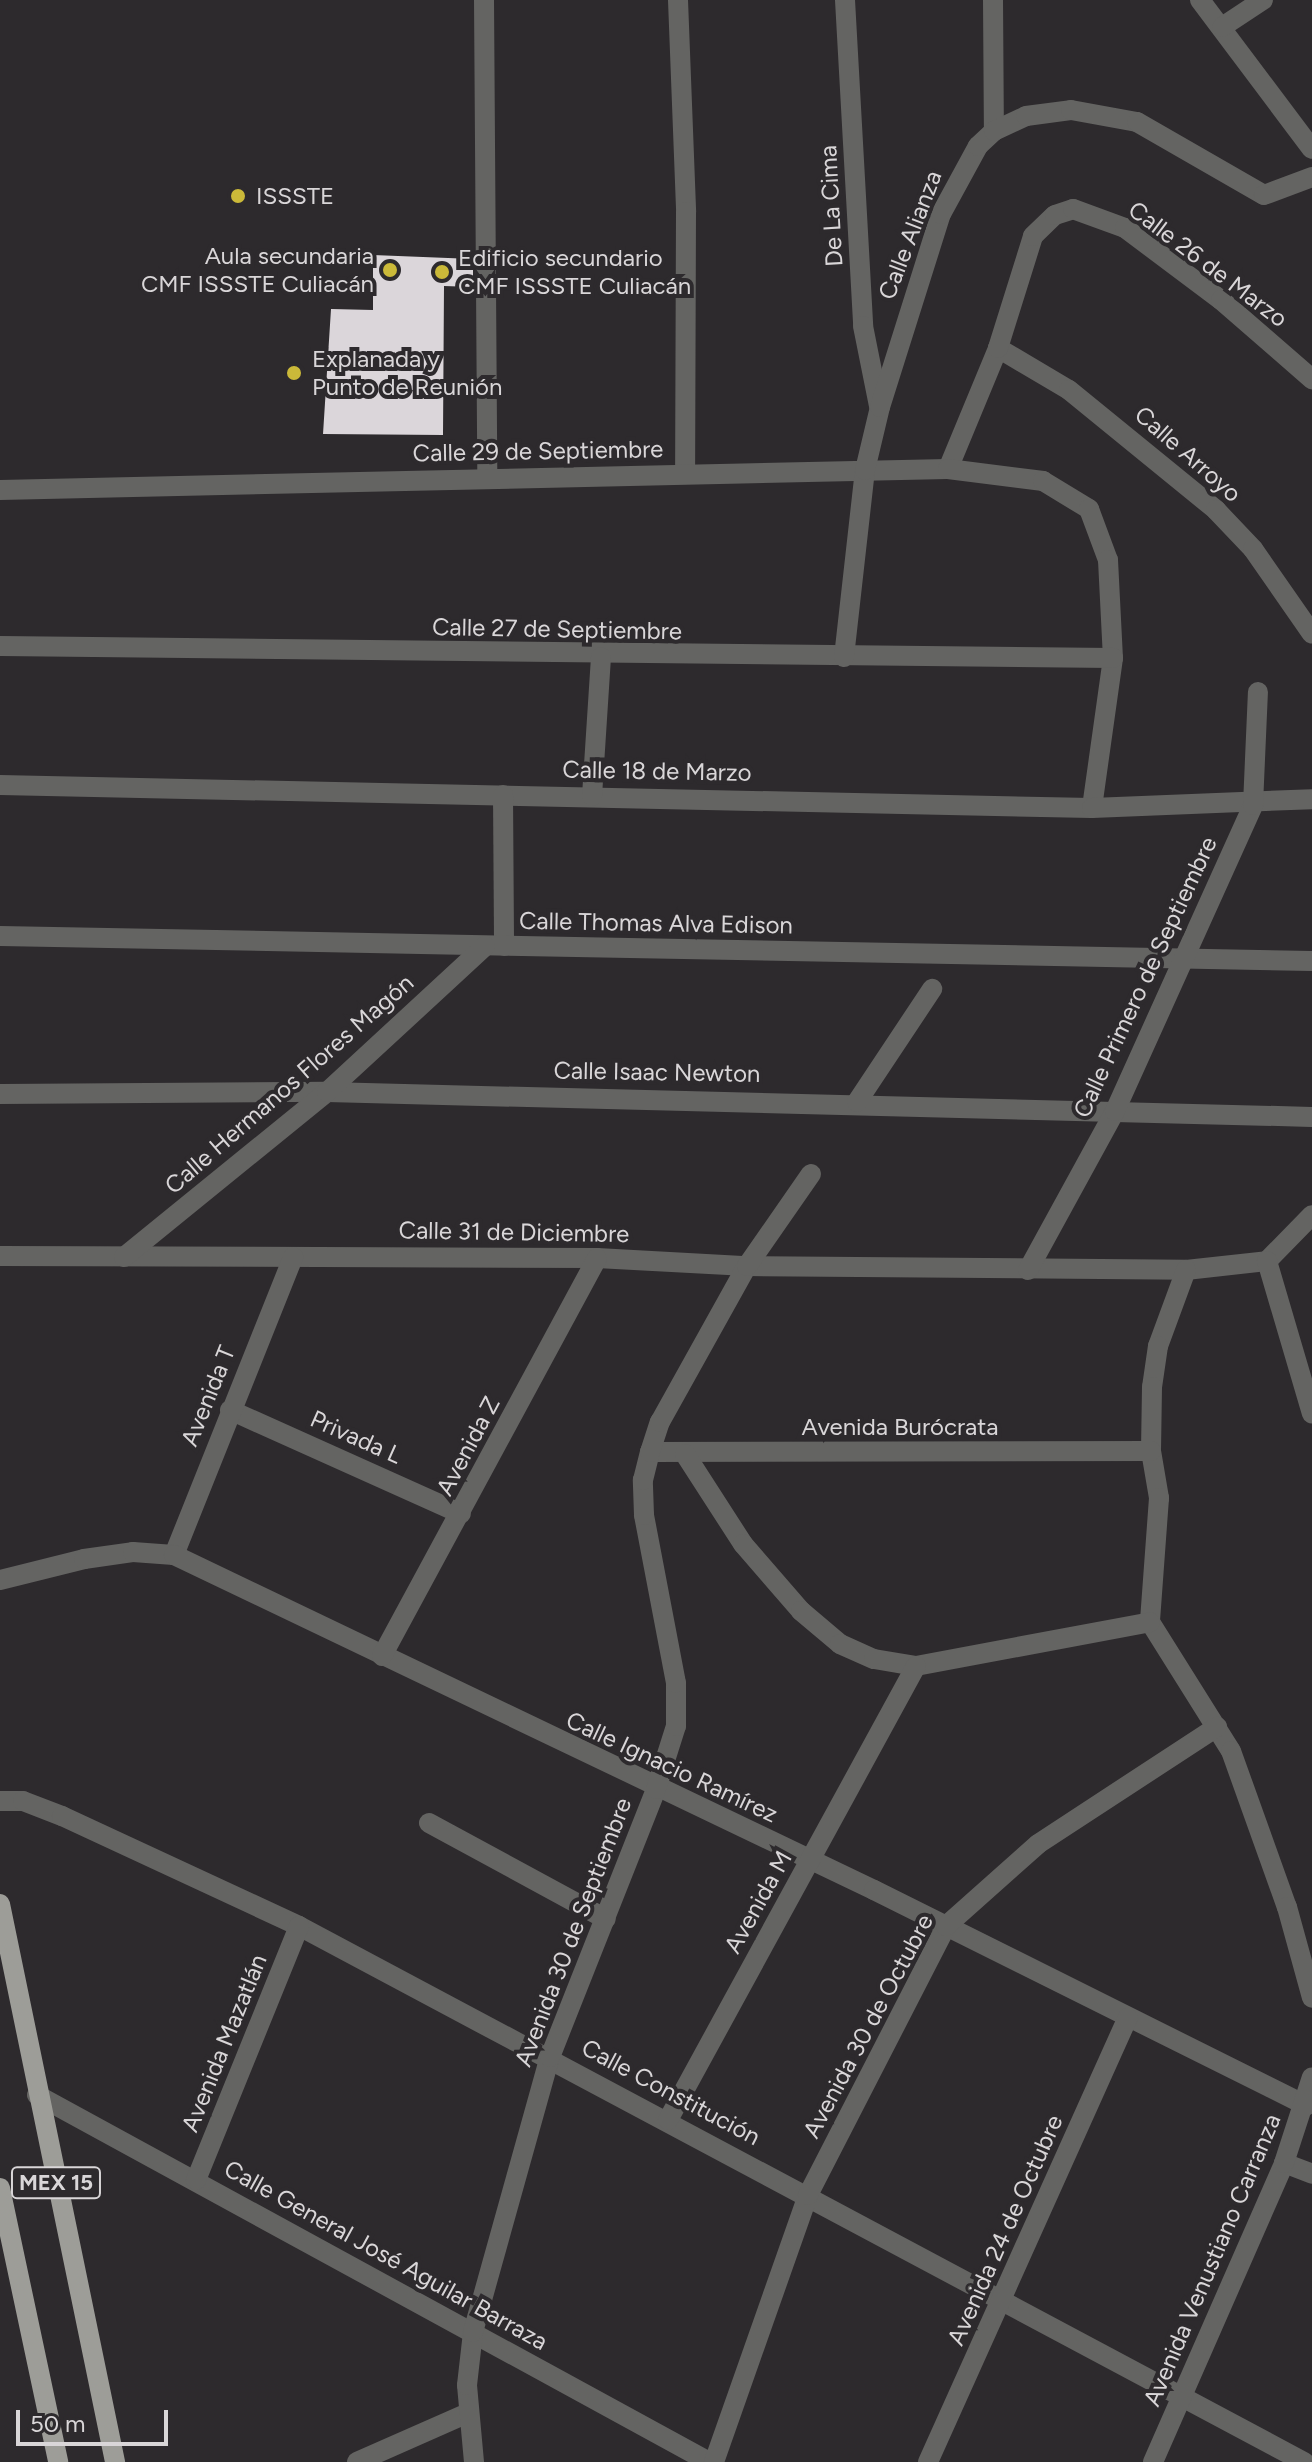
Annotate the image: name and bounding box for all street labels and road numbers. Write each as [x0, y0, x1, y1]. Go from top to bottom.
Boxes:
street label: De La Cima [813, 144, 849, 268]
street label: Calle Alianza [872, 166, 948, 304]
street label: Calle 26 de Marzo [1123, 195, 1293, 333]
street label: Calle Arroyo [1129, 400, 1247, 508]
street label: Calle 29 de Septiembre [412, 434, 664, 468]
street label: Calle 27 de Septiembre [432, 612, 682, 646]
street label: Calle 18 de Marzo [562, 755, 752, 787]
street label: Calle Primero de Septiembre [1067, 832, 1223, 1122]
street label: Calle Thomas Alva Edison [519, 906, 793, 940]
street label: Calle Hermanos Flores Magón [159, 968, 419, 1200]
street label: Calle Isaac Newton [553, 1056, 761, 1088]
street label: Calle 31 de Diciembre [398, 1216, 630, 1248]
street label: Avenida T [175, 1342, 241, 1450]
street label: Avenida Z [430, 1392, 506, 1500]
street label: Privada L [306, 1404, 406, 1470]
street label: Avenida Burócrata [801, 1413, 999, 1441]
street label: Calle Ignacio Ramírez [562, 1705, 782, 1829]
street label: Avenida 30 de Septiembre [508, 1794, 638, 2070]
street label: Avenida M [718, 1846, 798, 1958]
street label: Avenida 30 de Octubre [797, 1909, 939, 2143]
street label: Avenida Mazatlán [175, 1950, 273, 2136]
street label: Calle Constitución [577, 2033, 765, 2151]
street label: Avenida 24 de Octubre [941, 2110, 1069, 2350]
street label: Avenida Venustiano Carranza [1137, 2110, 1287, 2410]
street label: Calle General José Aguilar Barraza [219, 2154, 553, 2356]
road number: MEX 15 [10, 2165, 102, 2201]

